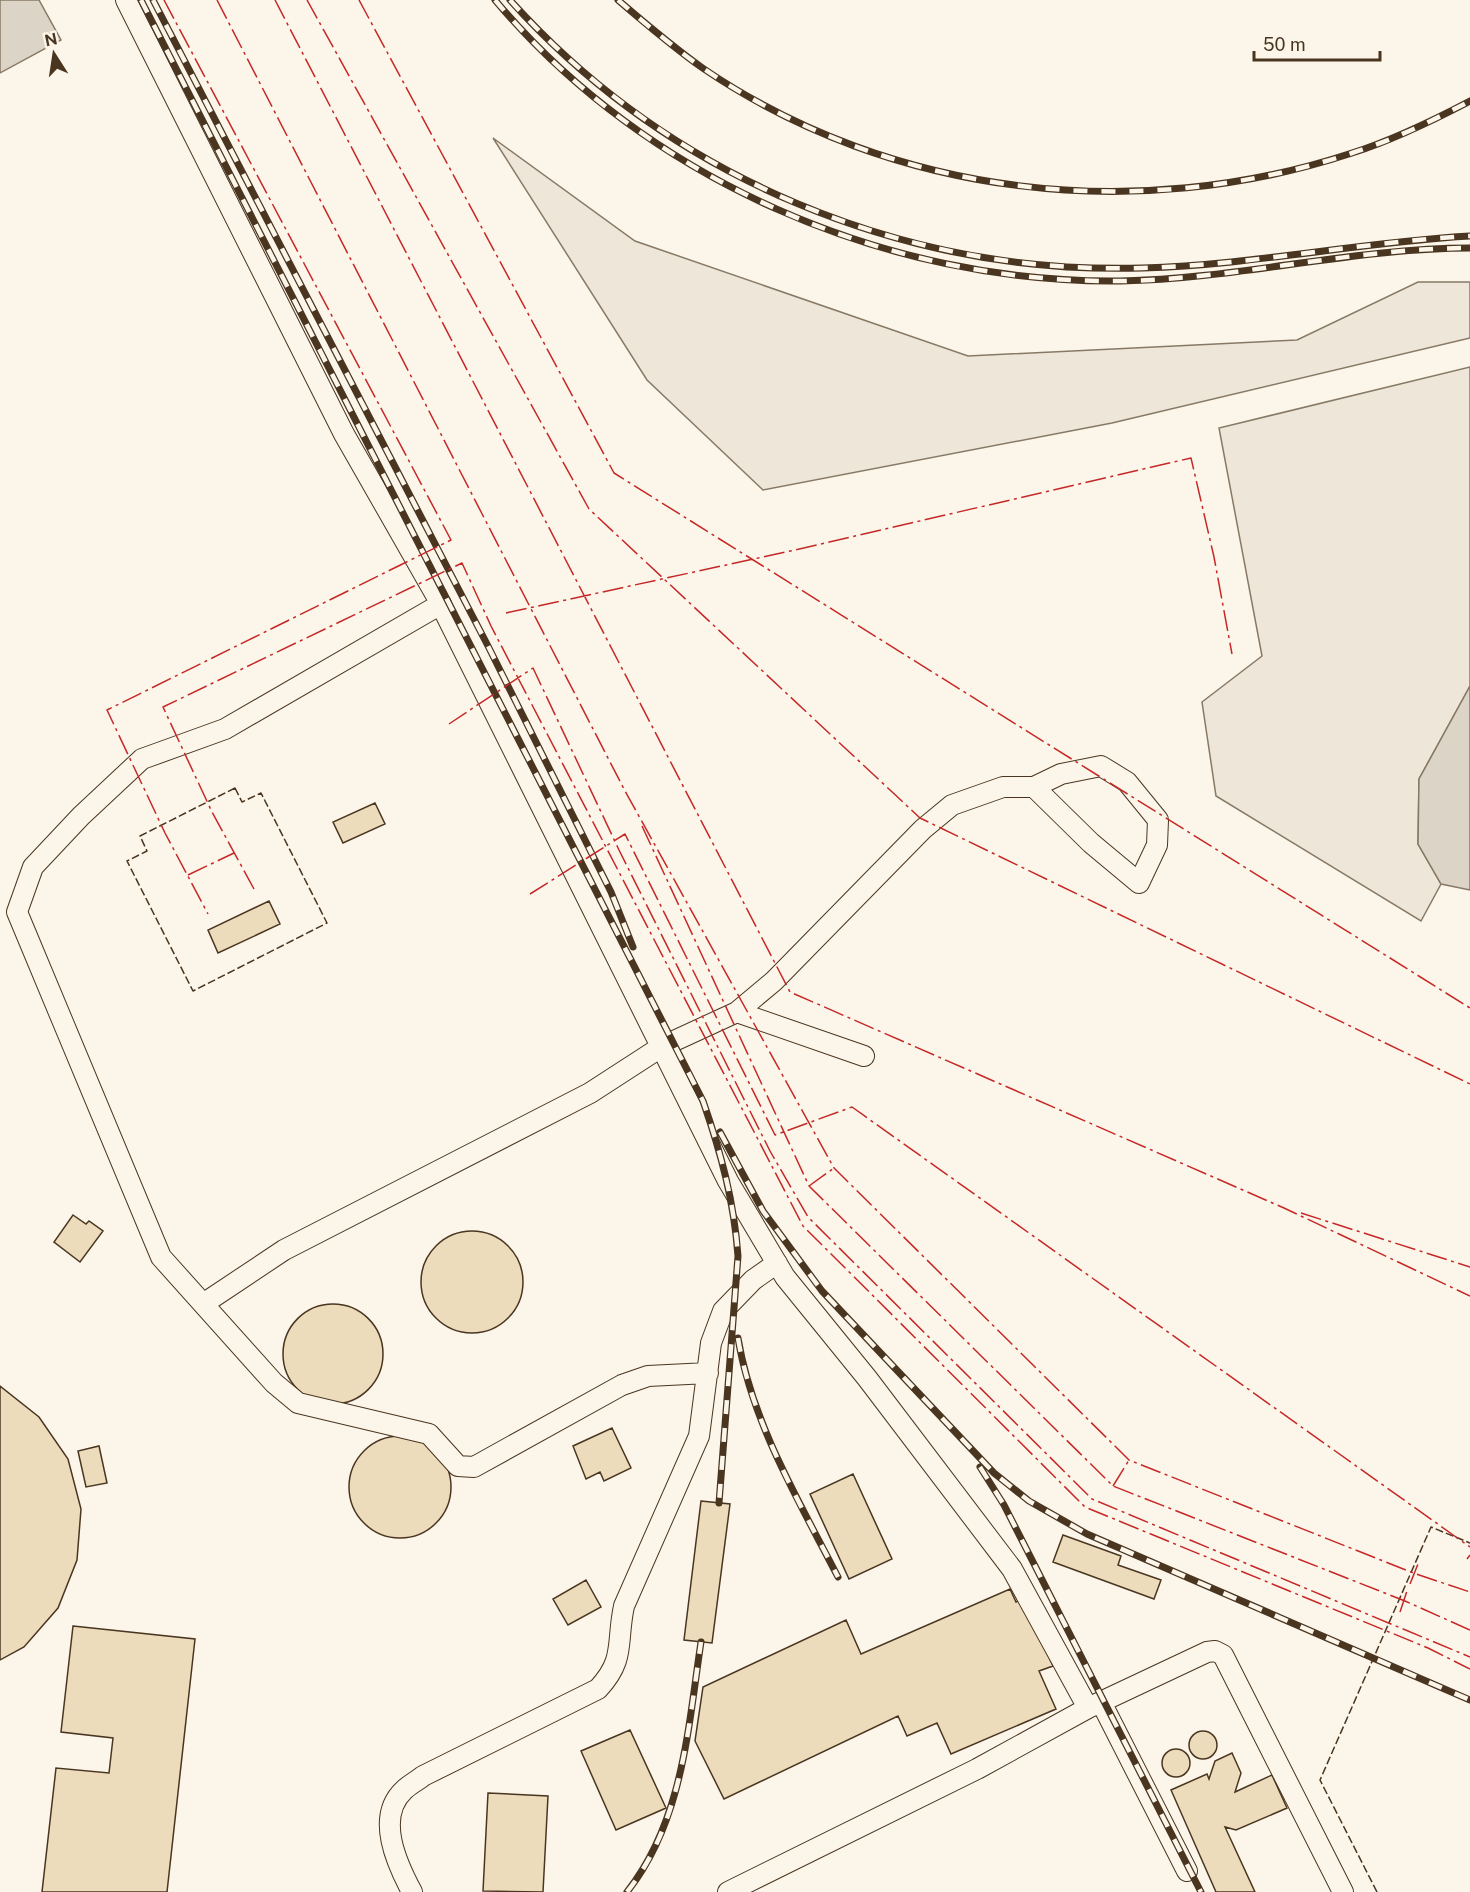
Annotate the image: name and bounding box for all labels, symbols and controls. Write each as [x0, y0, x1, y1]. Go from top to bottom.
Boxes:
north arrow [24, 24, 84, 84]
scale bar [1254, 24, 1380, 62]
text: N [43, 29, 59, 50]
text: 50 m [1263, 34, 1306, 55]

